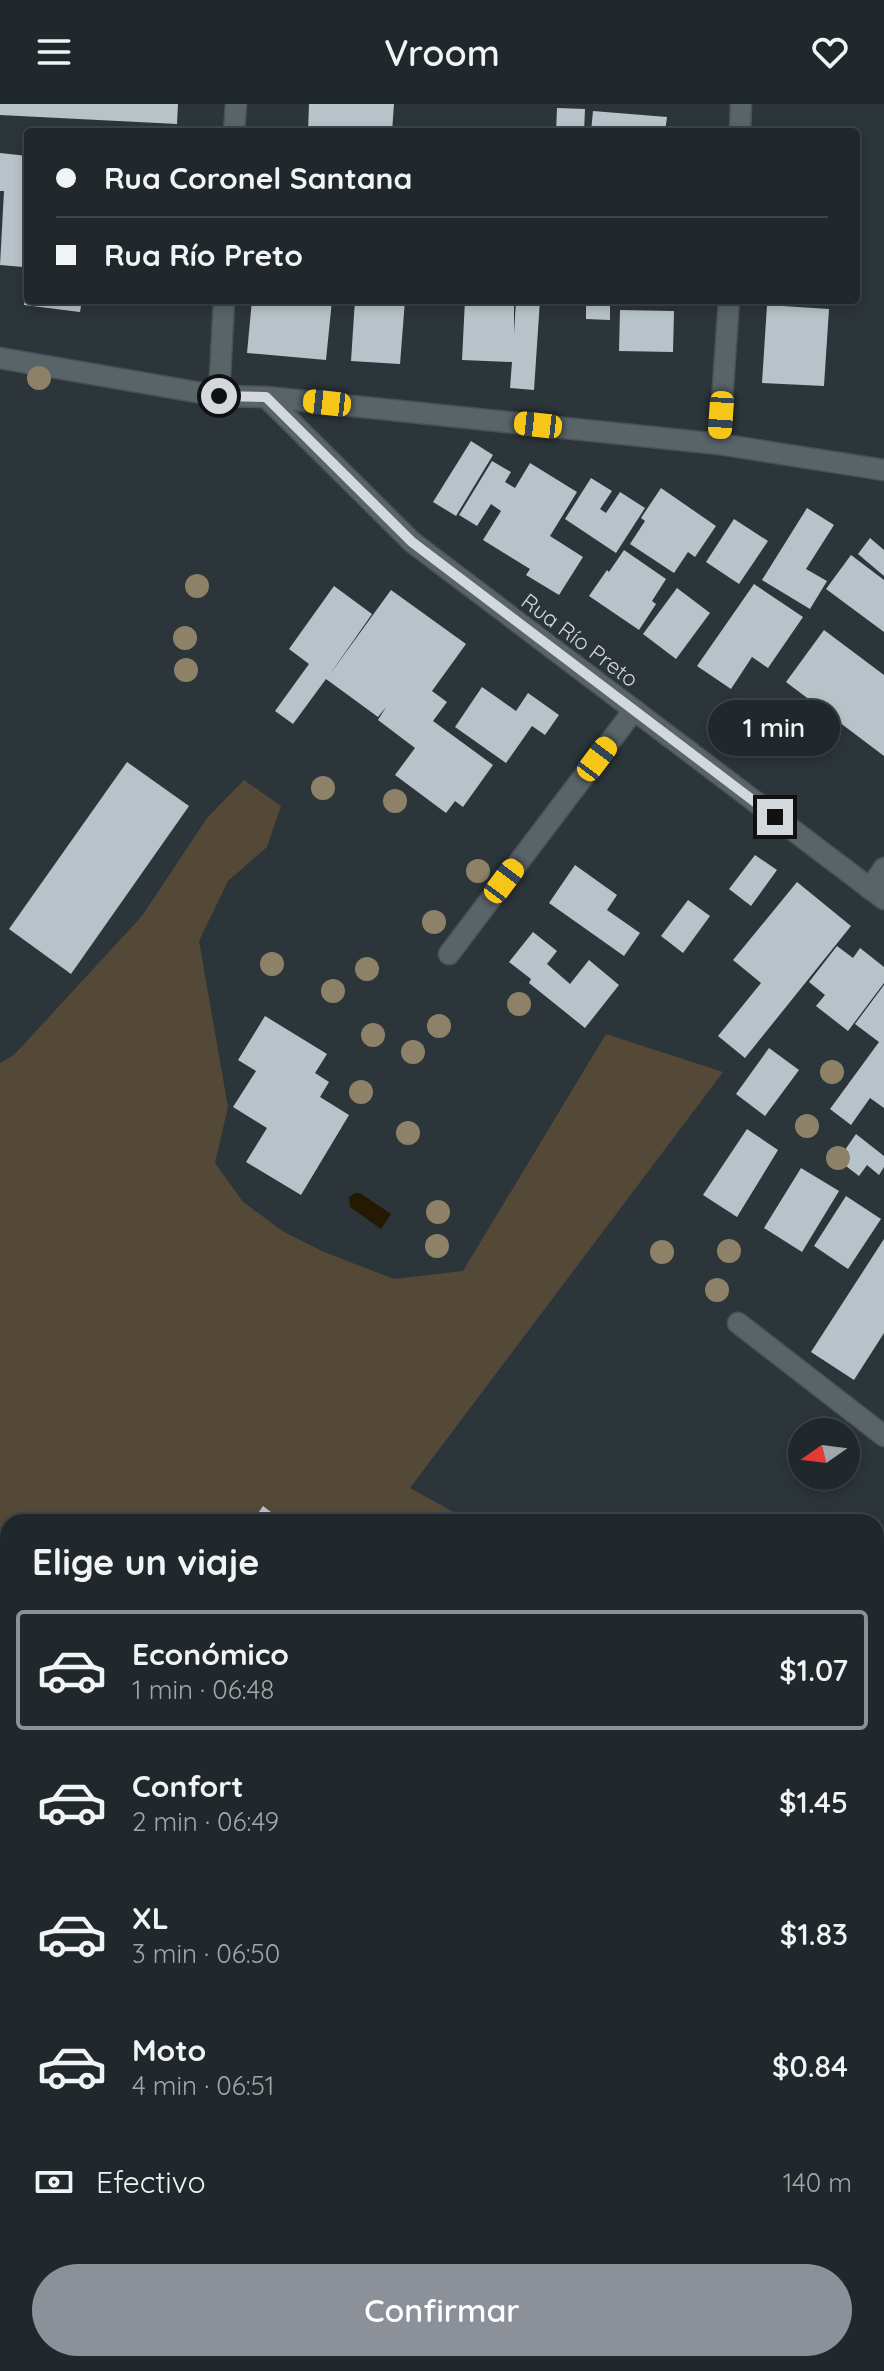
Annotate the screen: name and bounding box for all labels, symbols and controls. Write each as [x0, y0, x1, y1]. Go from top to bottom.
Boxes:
icon: menu [32, 30, 76, 74]
text: Vroom [384, 30, 500, 75]
icon: heart [808, 30, 852, 74]
text: Rua Coronel Santana [104, 159, 412, 197]
text: Rua Río Preto [104, 236, 303, 274]
route start [201, 378, 237, 414]
car [302, 389, 352, 417]
car [707, 390, 735, 440]
car [513, 411, 563, 439]
street label: Rua Río Preto [516, 587, 644, 693]
callout: 1 min [709, 701, 841, 757]
text: 1 min [743, 711, 805, 744]
car [573, 733, 621, 785]
route end [757, 799, 793, 835]
car [480, 855, 528, 907]
north arrow [788, 1418, 860, 1490]
map controls [788, 1418, 860, 1490]
text: Elige un viaje [32, 1539, 260, 1584]
icon: car [36, 1634, 108, 1706]
text: Económico [132, 1635, 289, 1673]
text: $1.07 [779, 1651, 848, 1689]
text: 1 min · 06:48 [132, 1673, 274, 1706]
icon: car [36, 1766, 108, 1838]
text: Confort [132, 1767, 244, 1805]
text: $1.45 [779, 1783, 848, 1821]
text: 2 min · 06:49 [132, 1805, 279, 1838]
icon: car [36, 1898, 108, 1970]
text: XL [132, 1899, 169, 1937]
text: $1.83 [780, 1915, 848, 1953]
text: 3 min · 06:50 [132, 1937, 280, 1970]
icon: car [36, 2030, 108, 2102]
text: Moto [132, 2031, 206, 2069]
text: $0.84 [772, 2047, 848, 2085]
text: 4 min · 06:51 [132, 2069, 274, 2102]
icon: cash [32, 2160, 76, 2204]
text: Efectivo [96, 2163, 206, 2201]
text: 140 m [783, 2166, 852, 2199]
button: Confirmar [32, 2264, 852, 2356]

